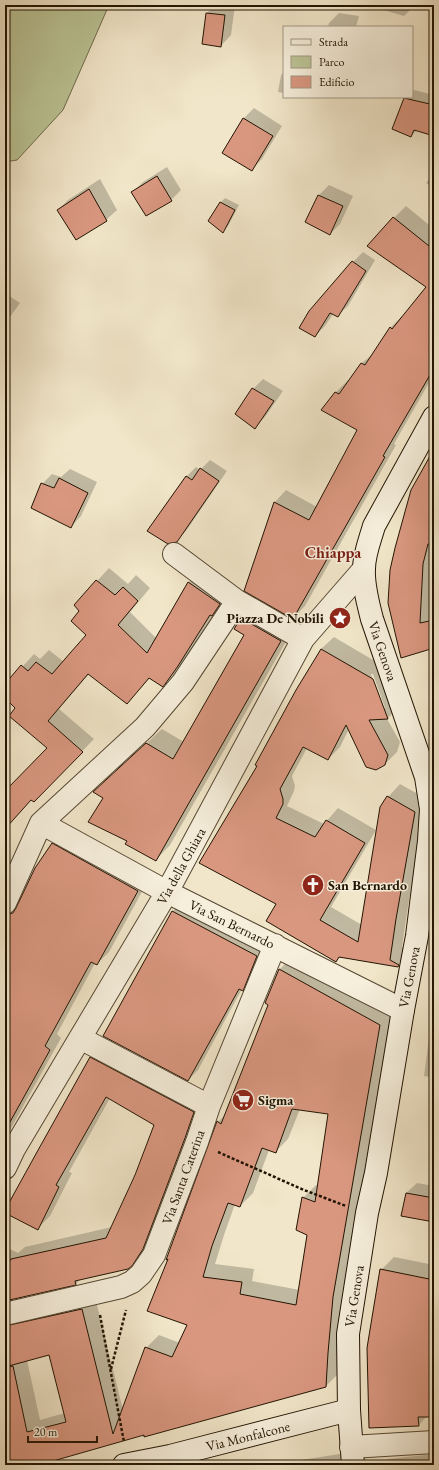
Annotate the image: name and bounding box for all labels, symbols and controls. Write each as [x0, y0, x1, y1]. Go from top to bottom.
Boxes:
legend [283, 26, 413, 98]
text: Strada [319, 34, 348, 50]
text: Parco [319, 54, 344, 70]
text: Edificio [319, 74, 355, 90]
district label: Chiappa [305, 542, 362, 563]
place icon: Piazza De Nobili [327, 605, 353, 631]
place label: Piazza De Nobili [226, 609, 324, 627]
street label: Via Genova [364, 619, 402, 684]
street label: Via della Ghiara [152, 824, 210, 908]
church icon: San Bernardo [300, 872, 326, 898]
place label: San Bernardo [328, 876, 407, 894]
street label: Via San Bernardo [186, 895, 278, 953]
street label: Via Genova [394, 944, 424, 1009]
supermarket icon: Sigma [230, 1087, 256, 1113]
place label: Sigma [258, 1091, 294, 1109]
street label: Via Santa Caterina [157, 1127, 209, 1227]
street label: Via Genova [340, 1263, 368, 1328]
street label: Via Monfalcone [204, 1417, 292, 1455]
scale bar [28, 1418, 97, 1444]
text: 20 m [34, 1424, 58, 1440]

